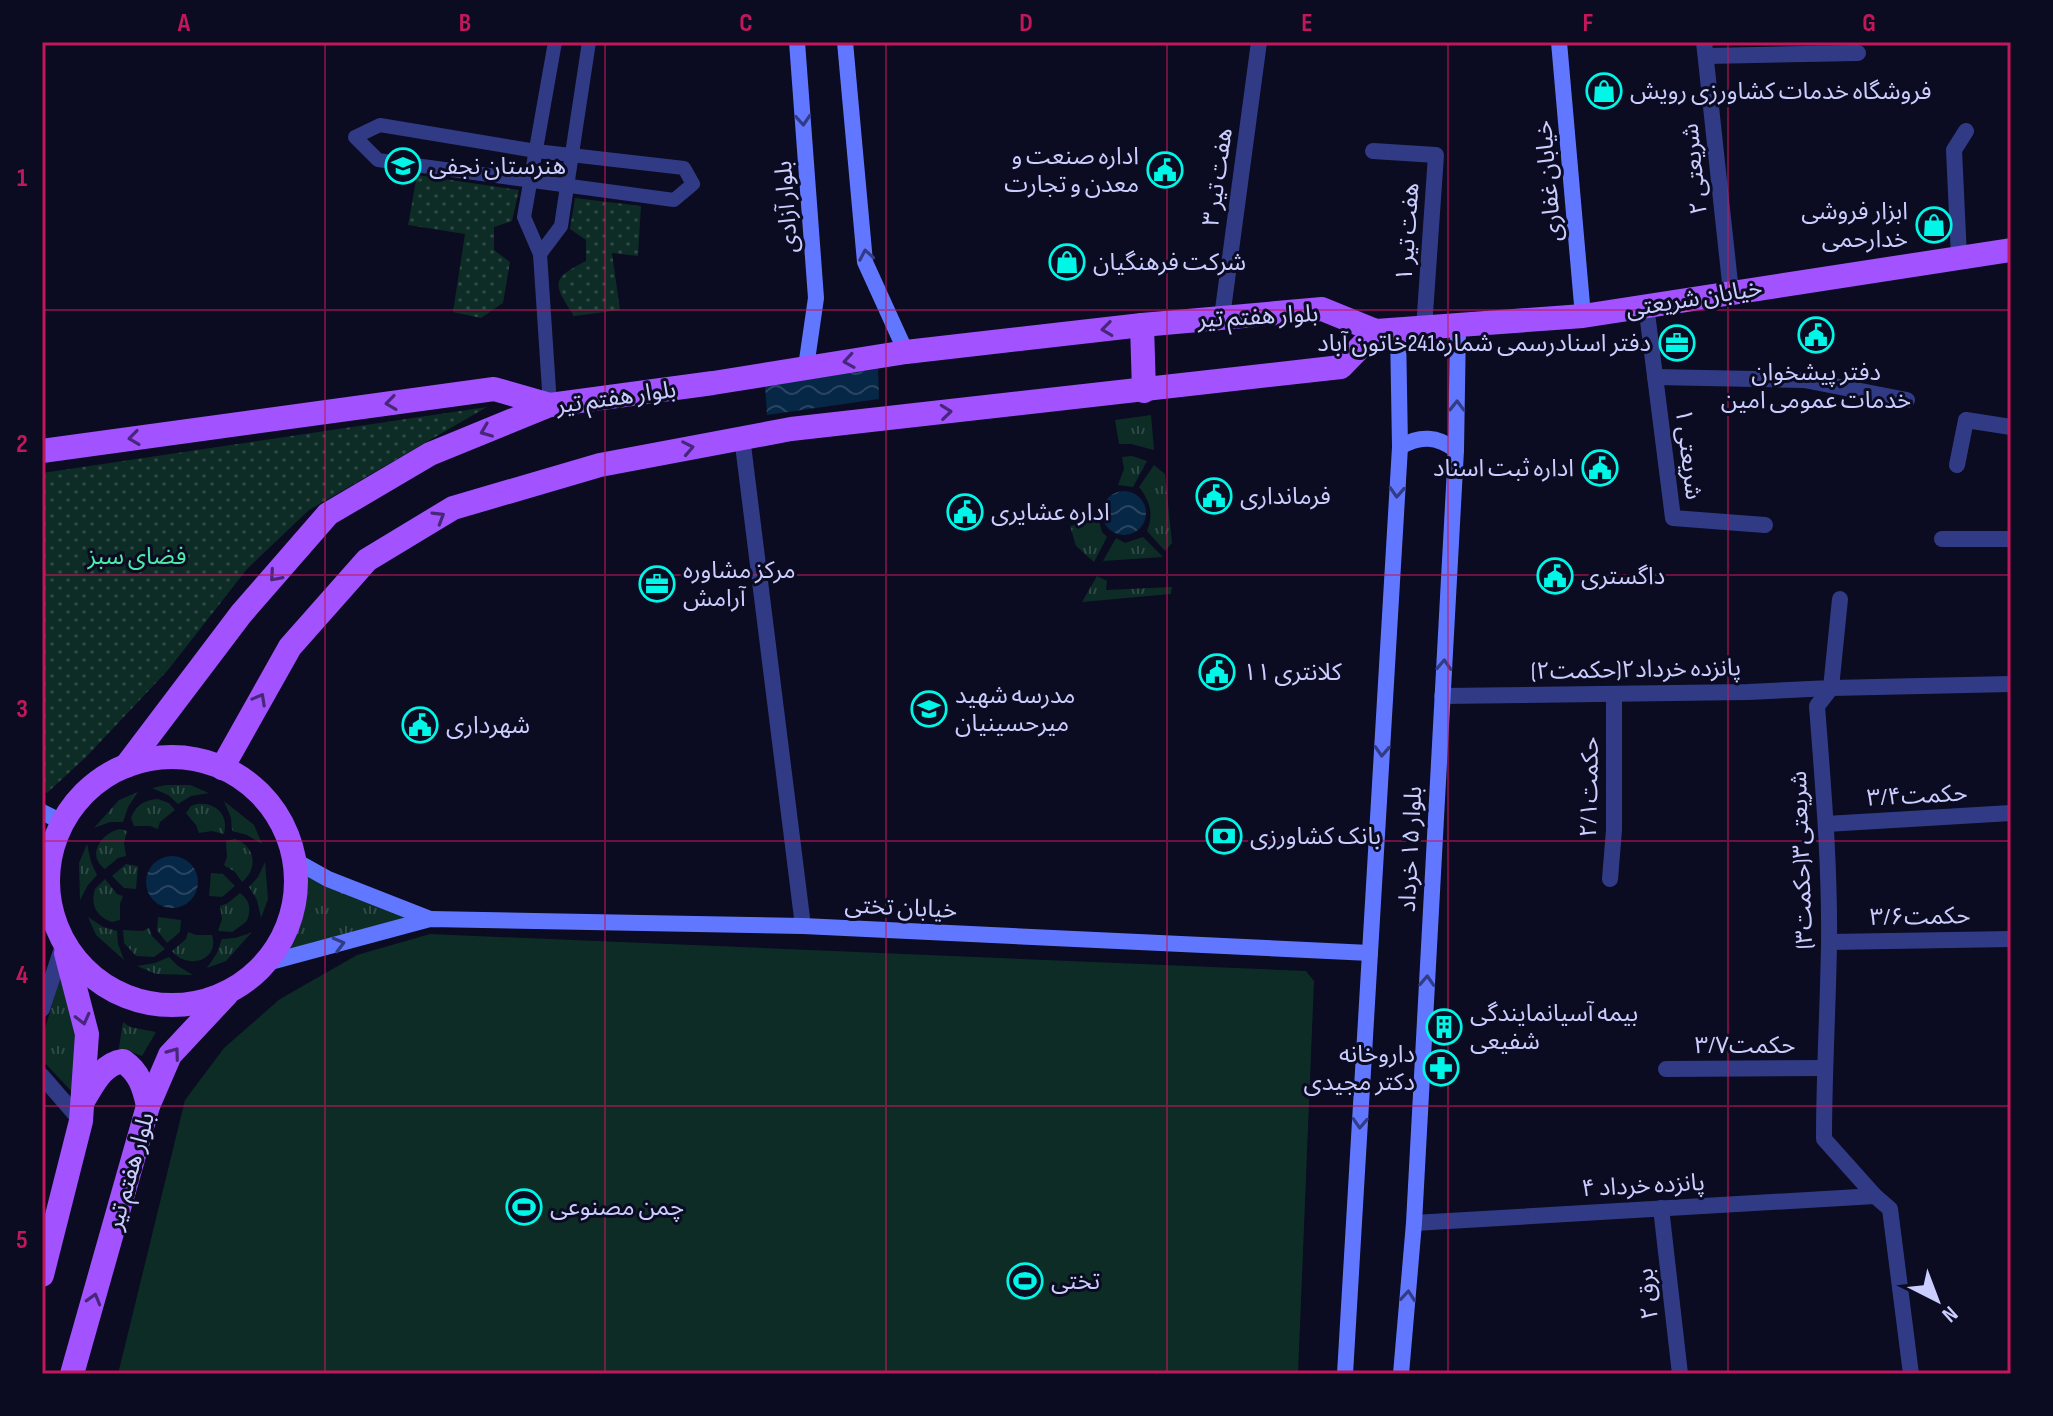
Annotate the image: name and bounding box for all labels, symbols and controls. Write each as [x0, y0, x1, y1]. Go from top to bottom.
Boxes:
text: A [177, 8, 191, 39]
text: B [459, 8, 471, 39]
text: C [739, 8, 753, 39]
text: D [1019, 8, 1033, 39]
text: E [1301, 8, 1313, 39]
text: F [1583, 8, 1594, 39]
text: G [1862, 8, 1876, 39]
shop icon: فروشگاه خدمات کشاورزی رویش [1585, 72, 1623, 110]
place label: فروشگاه خدمات کشاورزی رویش [1630, 77, 1931, 106]
one-way arrow [794, 114, 811, 127]
street label: خیابان غفاری [1529, 119, 1568, 243]
street label: شریعتی ۲ [1675, 122, 1714, 216]
street label: هفت تیر ۳ [1196, 126, 1239, 228]
place label: اداره صنعت و معدن و تجارت [1004, 142, 1139, 199]
school or university icon: هنرستان نجفی [384, 147, 422, 185]
public building icon: اداره صنعت و معدن و تجارت [1146, 151, 1184, 189]
place label: هنرستان نجفی [429, 152, 566, 181]
street label: بلوار آزادی [769, 160, 804, 254]
text: 1 [17, 163, 27, 194]
street label: هفت تیر ۱ [1390, 182, 1425, 282]
place label: ابزار فروشی خدارحمی [1801, 197, 1908, 254]
shop icon: ابزار فروشی خدارحمی [1915, 206, 1953, 244]
shop icon: شرکت فرهنگیان [1048, 243, 1086, 281]
one-way arrow [858, 248, 875, 261]
place label: شرکت فرهنگیان [1093, 248, 1246, 277]
street label: خیابان شریعتی [1624, 273, 1764, 324]
street label: بلوار هفتم تیر [1196, 299, 1319, 336]
public building icon: دفتر پیشخوان خدمات عمومی امین [1797, 316, 1835, 354]
one-way arrow [1100, 320, 1113, 337]
office icon: دفتر اسنادرسمی شماره241خاتون آباد [1658, 324, 1696, 362]
place label: دفتر اسنادرسمی شماره241خاتون آباد [1317, 329, 1651, 358]
one-way arrow [842, 352, 856, 369]
place label: دفتر پیشخوان خدمات عمومی امین [1721, 358, 1911, 415]
street label: بلوار هفتم تیر [553, 375, 678, 422]
one-way arrow [384, 394, 398, 411]
one-way arrow [1448, 399, 1466, 412]
one-way arrow [940, 403, 953, 420]
street label: شریعتی ۱ [1669, 407, 1708, 501]
one-way arrow [480, 422, 494, 438]
text: 2 [16, 429, 28, 460]
one-way arrow [127, 430, 140, 447]
one-way arrow [681, 440, 695, 457]
public building icon: اداره ثبت اسناد [1581, 449, 1619, 487]
place label: اداره ثبت اسناد [1433, 454, 1574, 483]
public building icon: فرمانداری [1195, 477, 1233, 515]
place label: فرمانداری [1240, 482, 1331, 511]
one-way arrow [1389, 486, 1406, 499]
public building icon: اداره عشایری [946, 493, 984, 531]
place label: اداره عشایری [991, 498, 1110, 527]
one-way arrow [430, 511, 445, 527]
park label: فضای سبز [86, 542, 187, 571]
place label: مرکز مشاوره آرامش [683, 556, 796, 613]
public building icon: داگستری [1536, 557, 1574, 595]
place label: داگستری [1581, 562, 1665, 591]
office icon: مرکز مشاوره آرامش [638, 565, 676, 603]
one-way arrow [270, 566, 284, 581]
public building icon: کلانتری ۱۱ [1198, 653, 1236, 691]
street label: پانزده خرداد۲(حکمت۲) [1531, 653, 1741, 686]
place label: کلانتری ۱۱ [1243, 658, 1343, 687]
one-way arrow [1435, 658, 1452, 671]
place label: مدرسه شهید میرحسینیان [955, 681, 1075, 738]
school or university icon: مدرسه شهید میرحسینیان [910, 690, 948, 728]
one-way arrow [251, 693, 266, 708]
text: 3 [16, 694, 28, 725]
public building icon: شهرداری [401, 706, 439, 744]
place label: شهرداری [446, 711, 530, 740]
street label: حکمت۲/۱ [1574, 736, 1605, 838]
one-way arrow [1374, 745, 1391, 758]
street label: شریعتی۳(حکمت۳) [1784, 770, 1819, 950]
street label: حکمت۳/۴ [1866, 778, 1968, 813]
street label: بلوار ۱۵ خرداد [1393, 785, 1428, 913]
bank icon: بانک کشاورزی [1205, 817, 1243, 855]
place label: بانک کشاورزی [1250, 822, 1381, 851]
street label: خیابان تختی [844, 890, 958, 925]
street label: حکمت۳/۶ [1869, 901, 1971, 932]
one-way arrow [331, 936, 345, 953]
text: 4 [16, 960, 28, 991]
one-way arrow [1418, 974, 1435, 987]
place label: بیمه آسیانمایندگی شفیعی [1470, 999, 1638, 1056]
building icon: بیمه آسیانمایندگی شفیعی [1425, 1008, 1463, 1046]
one-way arrow [74, 1011, 91, 1025]
street label: حکمت۳/۷ [1695, 1031, 1795, 1060]
place label: داروخانه دکتر مجیدی [1304, 1040, 1415, 1097]
one-way arrow [164, 1047, 179, 1062]
pharmacy icon: داروخانه دکتر مجیدی [1422, 1049, 1460, 1087]
street label: بلوار هفتم تیر [100, 1109, 163, 1235]
one-way arrow [1352, 1117, 1369, 1130]
street label: پانزده خرداد ۴ [1581, 1168, 1705, 1203]
sports icon: چمن مصنوعی [505, 1188, 543, 1226]
place label: چمن مصنوعی [550, 1193, 684, 1222]
text: 5 [16, 1225, 28, 1256]
north arrow [1897, 1260, 1977, 1340]
sports icon: تختی [1006, 1262, 1044, 1300]
place label: تختی [1051, 1267, 1100, 1296]
street label: برق ۲ [1630, 1267, 1665, 1321]
one-way arrow [1399, 1289, 1416, 1302]
one-way arrow [84, 1292, 101, 1306]
text: N [1936, 1300, 1963, 1328]

